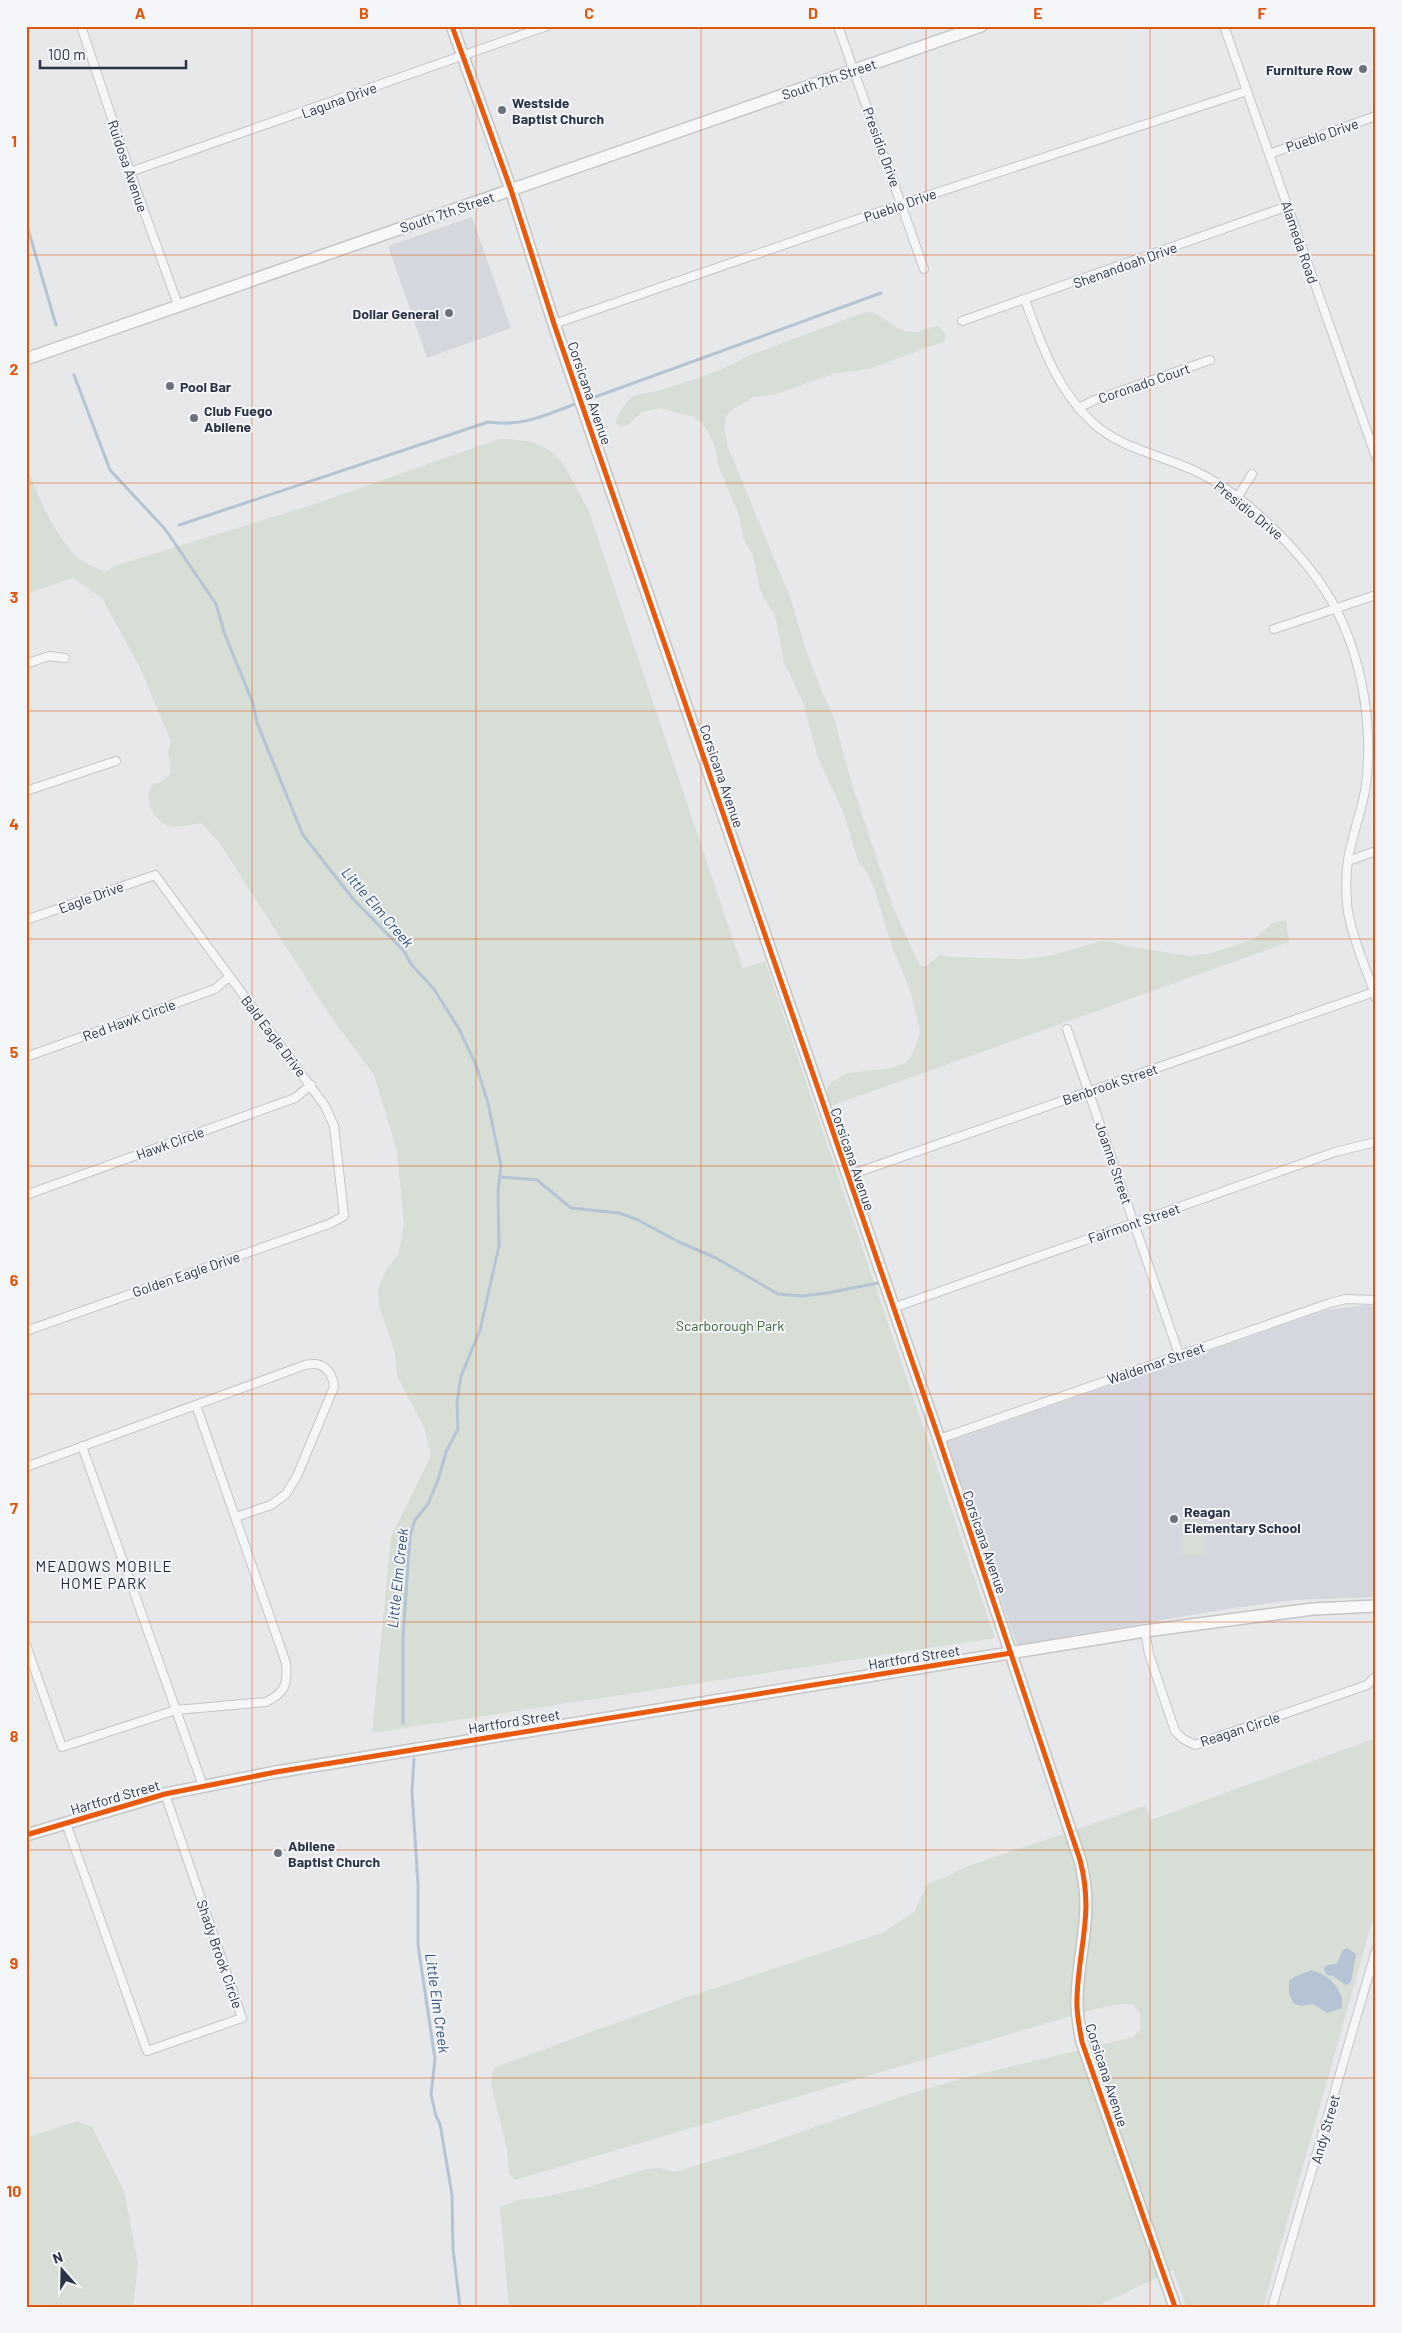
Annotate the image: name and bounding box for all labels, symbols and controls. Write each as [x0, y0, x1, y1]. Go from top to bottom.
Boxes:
text: A [135, 3, 146, 22]
text: B [359, 3, 369, 22]
text: C [584, 3, 594, 22]
text: D [808, 3, 818, 22]
text: E [1033, 3, 1043, 22]
text: F [1258, 3, 1267, 22]
scale bar [40, 38, 186, 70]
text: 100 m [48, 45, 86, 63]
street label: South 7th Street [779, 55, 879, 103]
place label: Furniture Row [1266, 61, 1353, 78]
marker: Furniture Row [1357, 63, 1369, 75]
street label: Laguna Drive [299, 79, 379, 121]
place label: Westside Baptist Church [512, 94, 604, 127]
marker: Westside Baptist Church [496, 104, 508, 116]
street label: Presidio Drive [860, 105, 904, 189]
street label: Pueblo Drive [1283, 115, 1361, 155]
street label: Ruidosa Avenue [104, 118, 152, 214]
text: 1 [11, 131, 17, 150]
street label: Pueblo Drive [861, 185, 939, 225]
street label: South 7th Street [397, 188, 497, 236]
street label: Alameda Road [1278, 198, 1322, 286]
street label: Shenandoah Drive [1071, 238, 1179, 292]
place label: Dollar General [353, 305, 439, 322]
marker: Dollar General [443, 307, 455, 319]
street label: Corsicana Avenue [564, 339, 616, 447]
text: 2 [10, 359, 19, 378]
street label: Coronado Court [1096, 359, 1192, 407]
place label: Pool Bar [180, 378, 232, 395]
marker: Pool Bar [164, 380, 176, 392]
place label: Club Fuego Abilene [204, 402, 273, 435]
marker: Club Fuego Abilene [188, 412, 200, 424]
street label: Presidio Drive [1211, 477, 1287, 543]
text: 3 [10, 587, 18, 606]
street label: Corsicana Avenue [696, 722, 748, 830]
text: 4 [9, 814, 19, 833]
water label: Little Elm Creek [338, 863, 418, 951]
street label: Eagle Drive [56, 877, 126, 917]
street label: Bald Eagle Drive [238, 992, 310, 1080]
street label: Red Hawk Circle [80, 995, 178, 1045]
text: 5 [10, 1042, 19, 1061]
street label: Benbrook Street [1060, 1060, 1160, 1108]
street label: Corsicana Avenue [827, 1105, 879, 1213]
street label: Joanne Street [1092, 1119, 1136, 1207]
street label: Hawk Circle [134, 1123, 206, 1163]
street label: Fairmont Street [1086, 1199, 1182, 1247]
street label: Golden Eagle Drive [130, 1248, 242, 1300]
text: 6 [10, 1270, 19, 1289]
park label: Scarborough Park [676, 1317, 784, 1334]
street label: Waldemar Street [1105, 1338, 1207, 1388]
street label: Corsicana Avenue [959, 1488, 1011, 1596]
text: 7 [10, 1498, 18, 1517]
place label: Reagan Elementary School [1184, 1503, 1301, 1536]
marker: Reagan Elementary School [1168, 1513, 1180, 1525]
water label: Little Elm Creek [383, 1526, 411, 1629]
district label: MEADOWS MOBILE HOME PARK [35, 1557, 173, 1592]
street label: Hartford Street [867, 1641, 961, 1673]
street label: Hartford Street [467, 1705, 561, 1737]
street label: Reagan Circle [1198, 1708, 1282, 1750]
text: 8 [10, 1726, 19, 1745]
street label: Hartford Street [68, 1776, 162, 1818]
place label: Abilene Baptist Church [288, 1837, 380, 1870]
marker: Abilene Baptist Church [272, 1847, 284, 1859]
street label: Shady Brook Circle [193, 1897, 247, 2011]
water label: Little Elm Creek [422, 1952, 454, 2055]
text: 9 [10, 1953, 18, 1972]
street label: Corsicana Avenue [1082, 2021, 1132, 2129]
street label: Andy Street [1307, 2092, 1343, 2166]
text: 10 [7, 2181, 21, 2200]
north arrow [38, 2246, 88, 2296]
text: N [50, 2248, 65, 2267]

